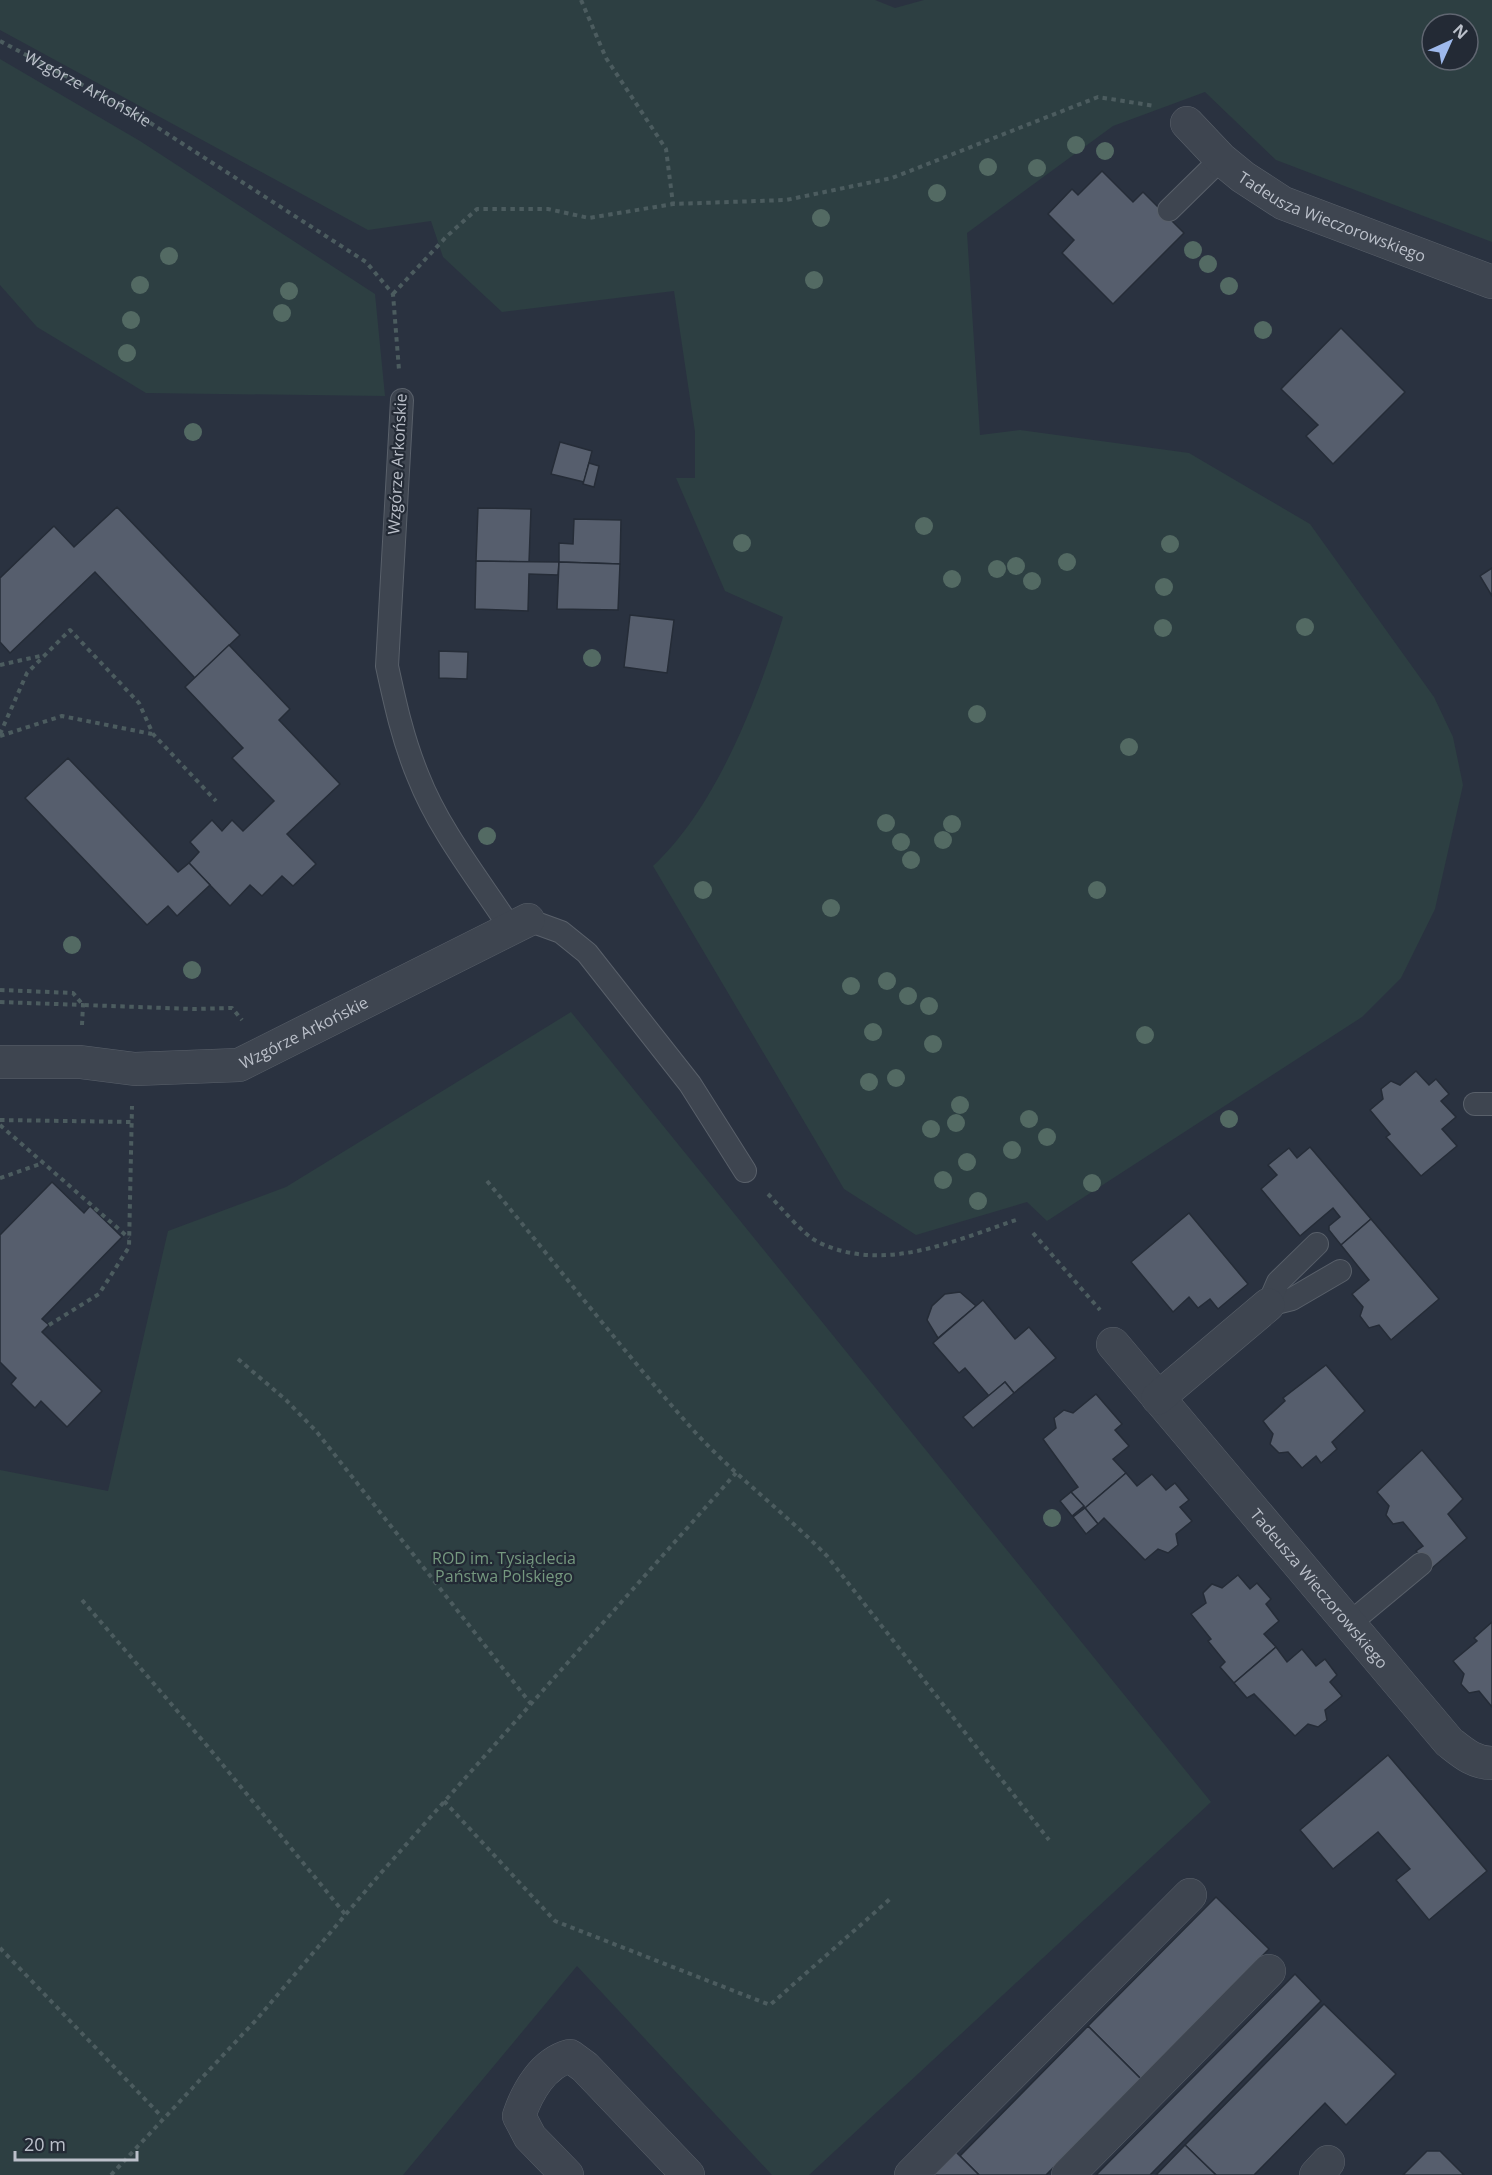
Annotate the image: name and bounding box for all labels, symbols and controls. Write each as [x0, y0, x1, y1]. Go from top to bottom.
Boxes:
north arrow [1420, 12, 1480, 72]
text: N [1448, 19, 1473, 44]
street label: Wzgórze Arkońskie [21, 45, 156, 132]
street label: Tadeusza Wieczorowskiego [1234, 166, 1429, 267]
street label: Wzgórze Arkońskie [382, 393, 412, 535]
street label: Wzgórze Arkońskie [236, 991, 372, 1074]
street label: Tadeusza Wieczorowskiego [1246, 1504, 1393, 1673]
park label: ROD im. Tysiąclecia Państwa Polskiego [432, 1547, 576, 1587]
scale bar [15, 2124, 136, 2162]
text: 20 m [24, 2132, 66, 2156]

